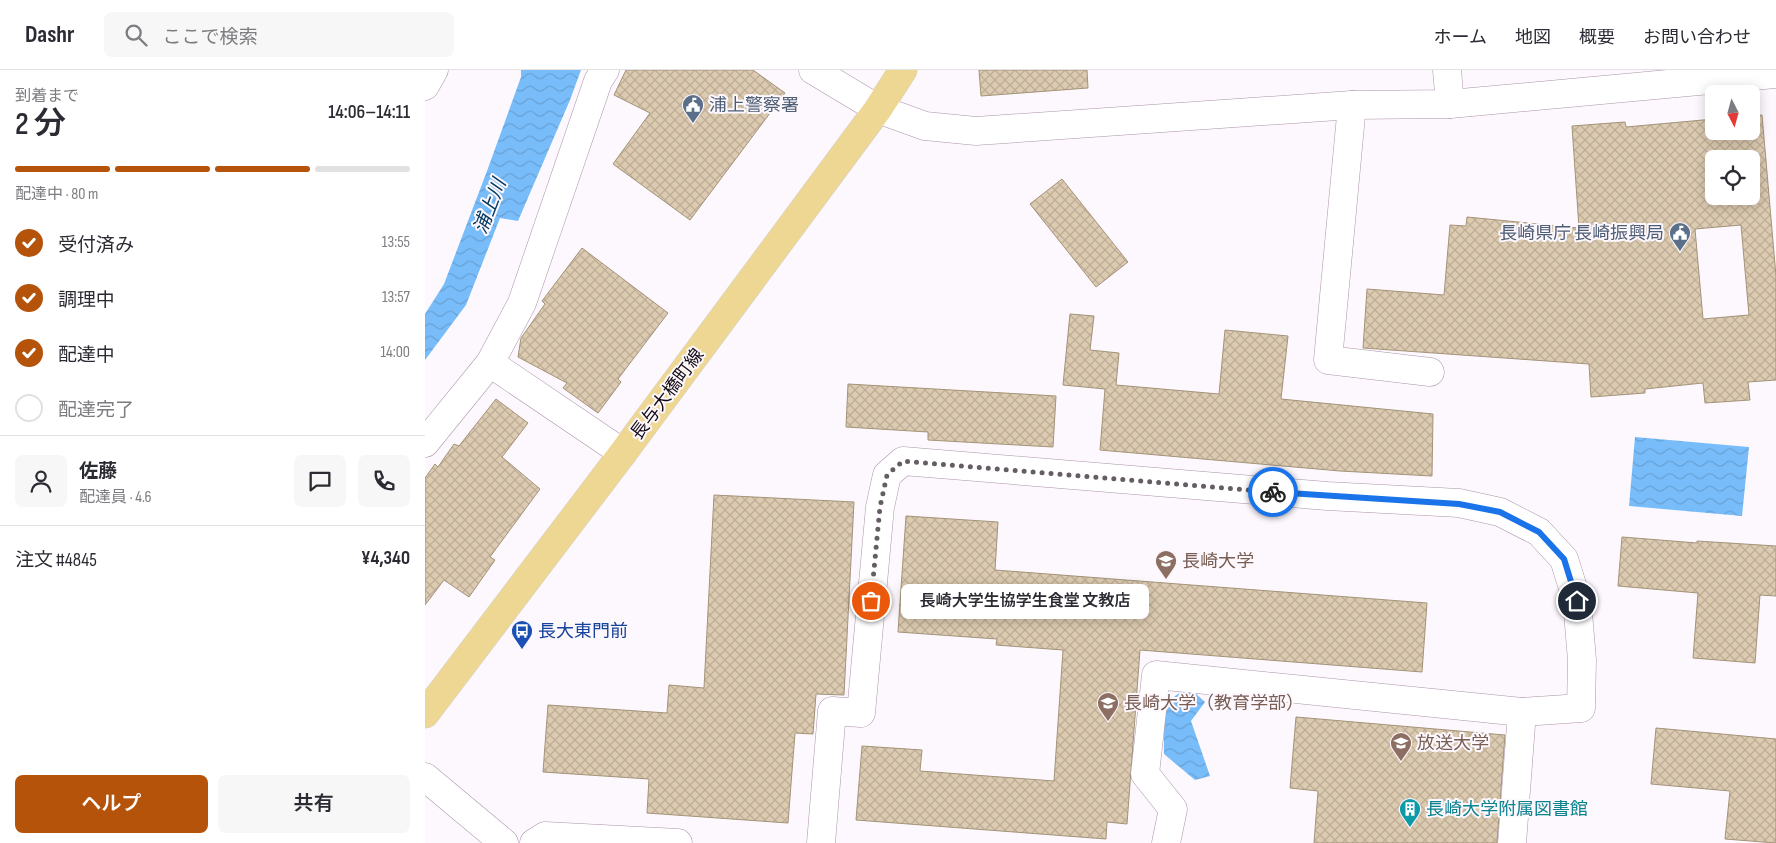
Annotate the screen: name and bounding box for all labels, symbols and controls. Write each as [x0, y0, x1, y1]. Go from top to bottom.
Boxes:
search box [104, 12, 454, 57]
text: Dashr [25, 20, 74, 49]
icon: search [122, 21, 150, 49]
text: ここで検索 [162, 26, 257, 49]
text: ホーム [1434, 27, 1487, 48]
text: 地図 [1515, 27, 1551, 48]
text: 概要 [1579, 27, 1615, 48]
text: お問い合わせ [1643, 27, 1751, 48]
north arrow [1705, 85, 1760, 140]
map controls [1705, 85, 1760, 205]
text: 到着まで [15, 87, 79, 106]
public building icon: 浦上警察署 [681, 93, 705, 124]
place label: 浦上警察署 [709, 95, 799, 116]
text: 14:06–14:11 [328, 101, 410, 124]
text: 2 分 [15, 105, 66, 144]
button: locate [1705, 150, 1760, 205]
water label: 浦上川 [469, 174, 512, 237]
text: 配達中 · 80 m [15, 185, 98, 204]
public building icon: 長崎県庁 長崎振興局 [1668, 221, 1692, 252]
place label: 長崎県庁 長崎振興局 [1499, 223, 1664, 244]
icon: check [15, 229, 43, 257]
text: 13:55 [382, 233, 410, 252]
text: 受付済み [58, 234, 134, 257]
icon: check [15, 284, 43, 312]
text: 13:57 [382, 288, 410, 307]
text: 調理中 [58, 289, 115, 312]
icon: check [15, 339, 43, 367]
text: 14:00 [380, 343, 410, 362]
text: 配達中 [58, 344, 115, 367]
street label: 長与大橋町線 [627, 345, 708, 444]
text: 配達完了 [58, 399, 134, 422]
button: person [15, 455, 67, 507]
button: chat [294, 455, 346, 507]
button: phone [358, 455, 410, 507]
text: 佐藤 [79, 460, 117, 483]
courier [1248, 467, 1298, 517]
icon: bike [1259, 478, 1287, 506]
text: 配達員 · 4.6 [79, 488, 152, 507]
text: ¥4,340 [361, 547, 410, 570]
text: 注文 #4845 [15, 549, 97, 572]
school or university icon: 長崎大学 [1154, 549, 1178, 580]
place label: 長崎大学 [1182, 551, 1254, 572]
pin [850, 580, 892, 622]
pin [1556, 580, 1598, 622]
callout: 長崎大学生協学生食堂 文教店 [901, 584, 1149, 618]
icon: bag [857, 587, 885, 615]
icon: home [1563, 587, 1591, 615]
text: 長崎大学生協学生食堂 文教店 [920, 592, 1130, 611]
bus stop icon: 長大東門前 [510, 619, 534, 650]
place label: 長大東門前 [538, 621, 628, 642]
school or university icon: 長崎大学（教育学部） [1096, 691, 1120, 722]
place label: 長崎大学（教育学部） [1124, 693, 1304, 714]
school or university icon: 放送大学 [1389, 731, 1413, 762]
place label: 放送大学 [1417, 733, 1489, 754]
button: ヘルプ [15, 775, 208, 833]
button: 共有 [218, 775, 410, 833]
building icon: 長崎大学附属図書館 [1398, 797, 1422, 828]
place label: 長崎大学附属図書館 [1426, 799, 1588, 820]

